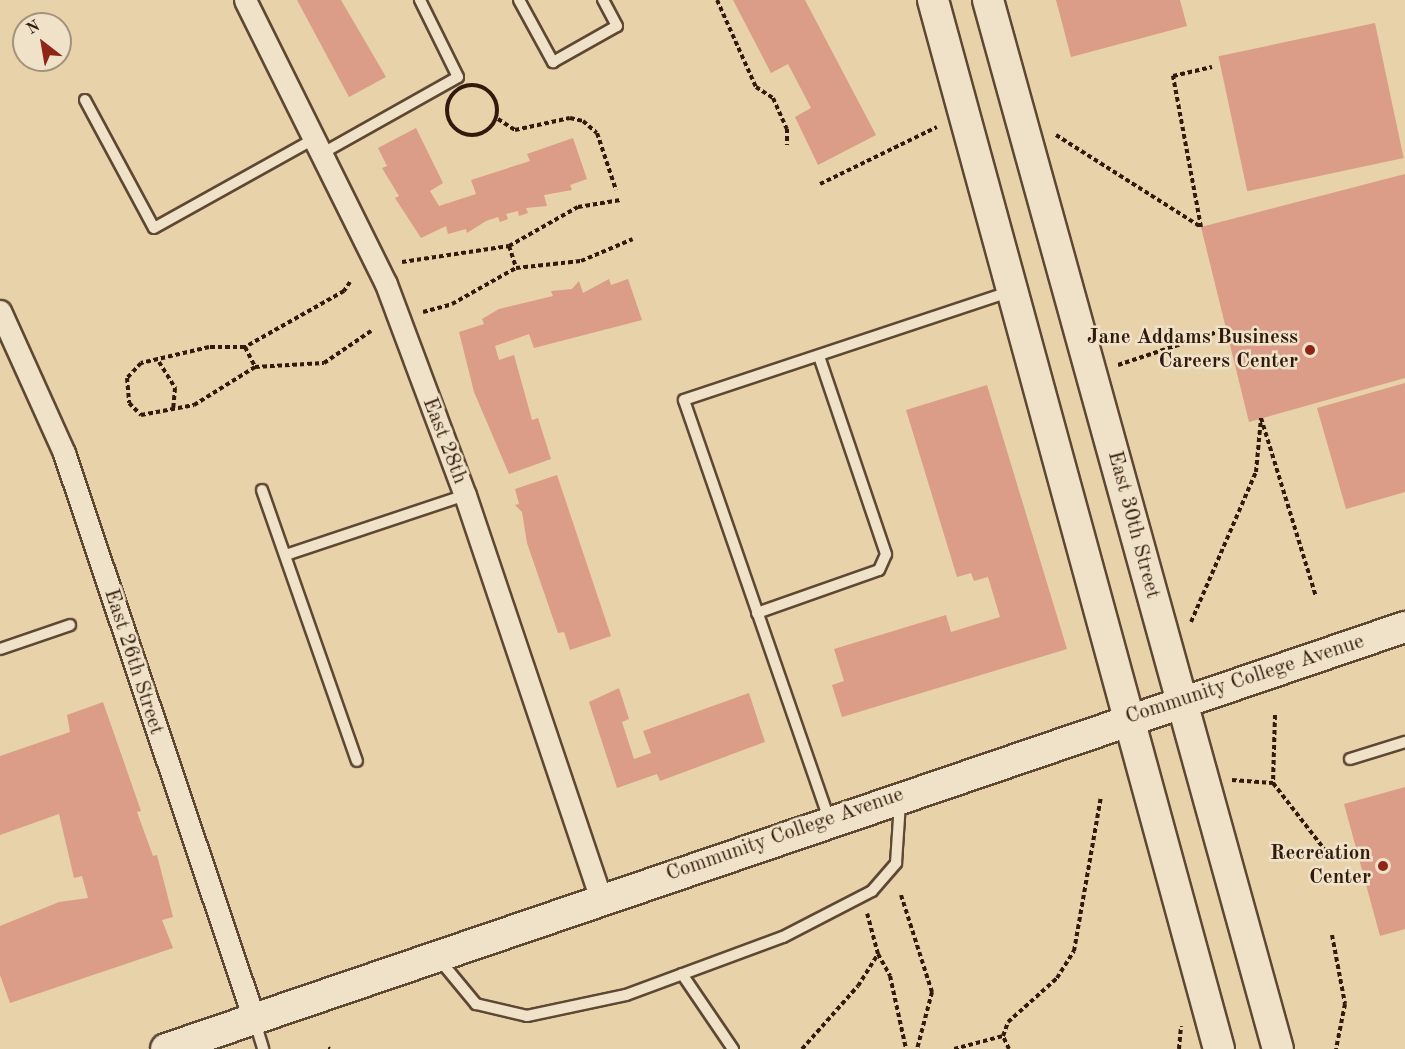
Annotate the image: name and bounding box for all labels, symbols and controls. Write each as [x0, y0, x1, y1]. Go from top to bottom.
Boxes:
north arrow [12, 12, 72, 72]
text: N [24, 18, 43, 38]
place label: Jane Addams Business Careers Center [1087, 325, 1298, 375]
marker: Jane Addams Business Careers Center [1303, 343, 1317, 357]
street label: East 28th [416, 394, 472, 488]
street label: East 30th Street [1101, 448, 1165, 602]
street label: East 26th Street [98, 586, 168, 738]
street label: Community College Avenue [1122, 629, 1368, 731]
street label: Community College Avenue [663, 782, 907, 888]
place label: Recreation Center [1270, 841, 1371, 891]
marker: Recreation Center [1376, 859, 1390, 873]

